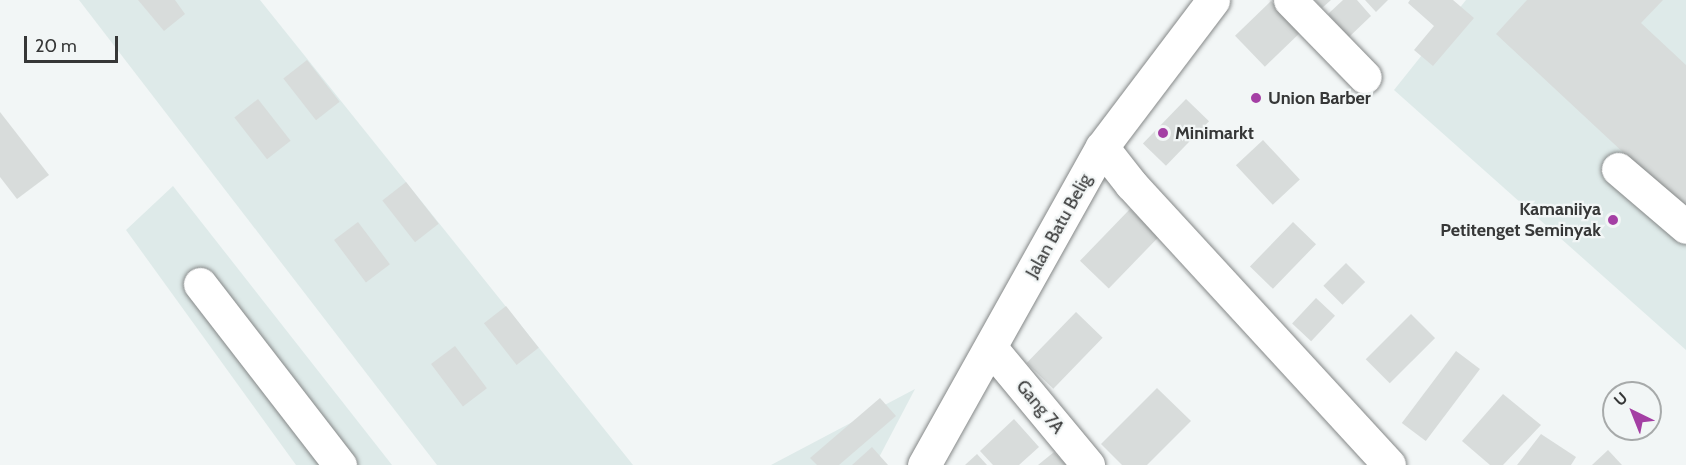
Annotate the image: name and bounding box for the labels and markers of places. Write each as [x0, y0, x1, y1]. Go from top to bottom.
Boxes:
place label: Union Barber [1268, 87, 1371, 109]
marker: Union Barber [1249, 91, 1263, 105]
place label: Minimarkt [1175, 122, 1254, 144]
marker: Minimarkt [1156, 126, 1170, 140]
place label: Kamaniiya Petitenget Seminyak [1440, 199, 1601, 242]
marker: Kamaniiya Petitenget Seminyak [1606, 213, 1620, 227]

